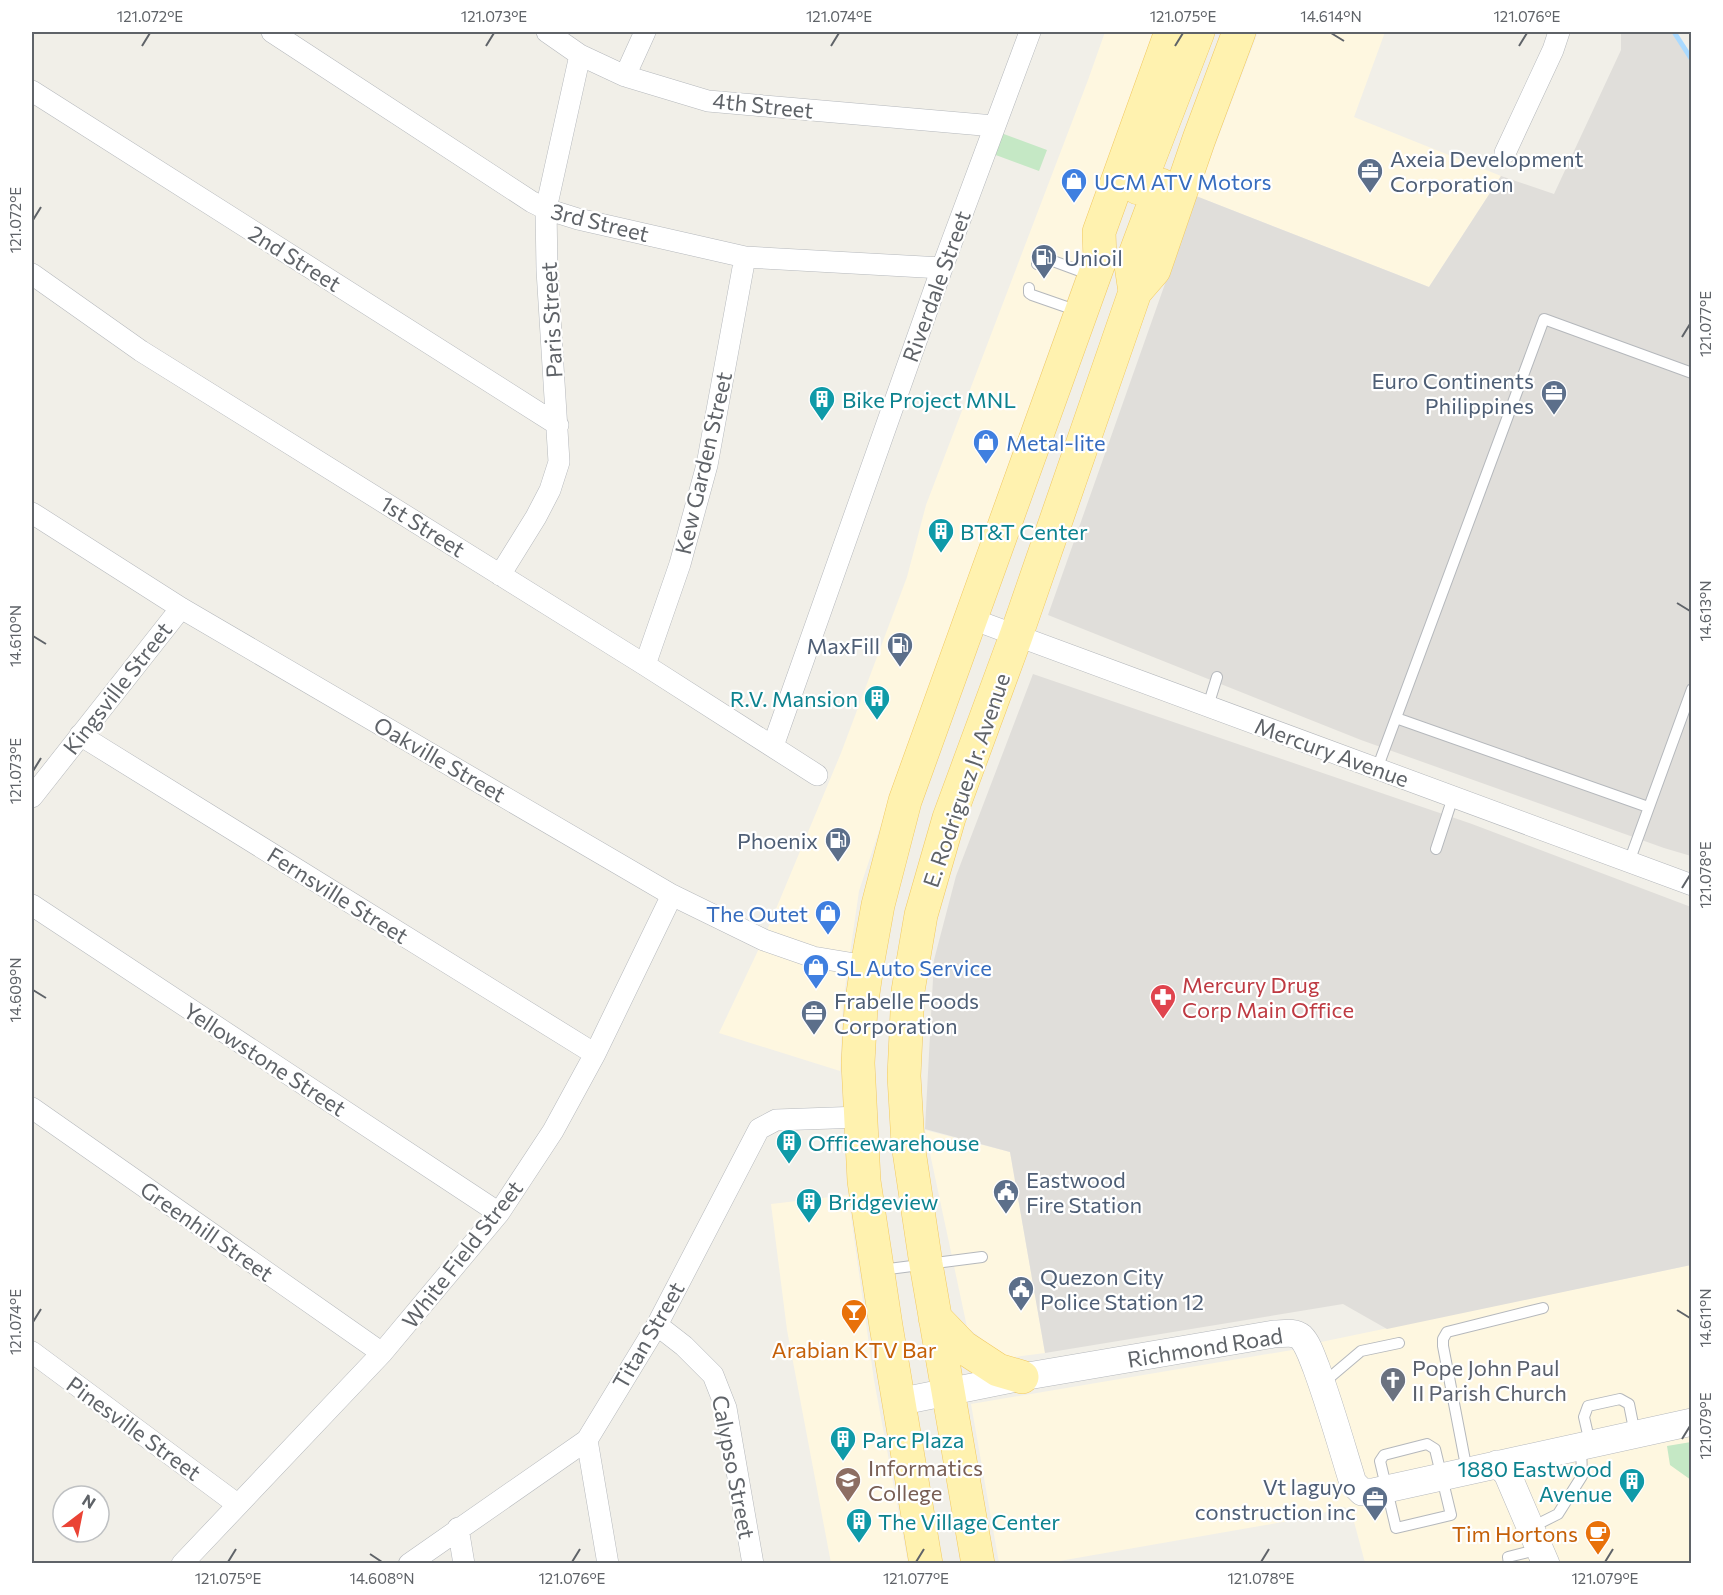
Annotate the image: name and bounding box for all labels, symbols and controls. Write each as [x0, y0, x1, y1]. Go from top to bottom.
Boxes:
text: 121.072°E [117, 7, 183, 25]
text: 121.073°E [461, 7, 527, 25]
text: 121.074°E [806, 7, 872, 25]
text: 121.075°E [1150, 7, 1216, 25]
text: 14.614°N [1300, 7, 1362, 25]
text: 121.076°E [1493, 7, 1561, 25]
street label: 4th Street [711, 86, 815, 124]
place label: Axeia Development Corporation [1390, 145, 1584, 197]
office icon: Axeia Development Corporation [1355, 156, 1385, 194]
shop icon: UCM ATV Motors [1059, 166, 1089, 204]
place label: UCM ATV Motors [1094, 168, 1272, 195]
text: 121.072°E [6, 187, 24, 253]
street label: 3rd Street [548, 197, 652, 247]
street label: Riverdale Street [896, 207, 976, 365]
street label: 2nd Street [244, 219, 346, 297]
fuel station icon: Unioil [1029, 242, 1059, 280]
place label: Unioil [1064, 244, 1123, 271]
street label: Paris Street [534, 261, 568, 379]
text: 121.077°E [1696, 291, 1714, 357]
place label: Euro Continents Philippines [1372, 367, 1534, 419]
street label: Kew Garden Street [669, 369, 737, 557]
office icon: Euro Continents Philippines [1539, 378, 1569, 416]
building icon: Bike Project MNL [807, 384, 837, 422]
place label: Bike Project MNL [842, 386, 1016, 413]
shop icon: Metal-lite [971, 427, 1001, 465]
place label: Metal-lite [1006, 429, 1106, 456]
street label: 1st Street [376, 489, 470, 563]
building icon: BT&T Center [926, 516, 956, 554]
place label: BT&T Center [960, 518, 1088, 545]
text: 14.613°N [1696, 581, 1714, 642]
text: 14.610°N [6, 605, 24, 667]
street label: Kingsville Street [57, 616, 177, 760]
fuel station icon: MaxFill [885, 630, 915, 668]
place label: MaxFill [806, 632, 880, 659]
street label: E. Rodriguez Jr. Avenue [917, 669, 1015, 891]
building icon: R.V. Mansion [862, 683, 892, 721]
place label: R.V. Mansion [730, 685, 858, 712]
street label: Oakville Street [369, 710, 511, 808]
street label: Mercury Avenue [1251, 712, 1413, 792]
text: 121.073°E [6, 738, 24, 804]
fuel station icon: Phoenix [823, 825, 853, 863]
place label: Phoenix [737, 827, 818, 854]
street label: Fernsville Street [263, 841, 413, 949]
text: 121.078°E [1696, 841, 1714, 909]
shop icon: The Outet [813, 898, 843, 936]
place label: The Outet [706, 900, 808, 927]
shop icon: SL Auto Service [801, 952, 831, 990]
place label: SL Auto Service [836, 954, 992, 981]
text: 14.609°N [6, 958, 24, 1022]
place label: Mercury Drug Corp Main Office [1182, 971, 1354, 1023]
pharmacy icon: Mercury Drug Corp Main Office [1148, 982, 1178, 1020]
place label: Frabelle Foods Corporation [834, 987, 979, 1039]
street label: Yellowstone Street [179, 996, 351, 1122]
office icon: Frabelle Foods Corporation [799, 998, 829, 1036]
building icon: Officewarehouse [774, 1127, 804, 1165]
place label: Officewarehouse [808, 1129, 979, 1156]
place label: Eastwood Fire Station [1026, 1166, 1142, 1218]
street label: Greenhill Street [135, 1175, 279, 1287]
street label: White Field Street [396, 1175, 528, 1333]
public building icon: Eastwood Fire Station [991, 1177, 1021, 1215]
building icon: Bridgeview [794, 1186, 824, 1224]
place label: Bridgeview [828, 1188, 939, 1215]
place label: Quezon City Police Station 12 [1040, 1263, 1204, 1315]
public building icon: Quezon City Police Station 12 [1006, 1274, 1036, 1312]
street label: Titan Street [606, 1277, 690, 1393]
text: 14.611°N [1696, 1288, 1714, 1348]
text: 121.074°E [6, 1289, 24, 1355]
bar icon: Arabian KTV Bar [839, 1297, 869, 1335]
street label: Richmond Road [1125, 1321, 1285, 1373]
place label: Arabian KTV Bar [772, 1336, 937, 1363]
place label: Pope John Paul II Parish Church [1412, 1354, 1567, 1406]
church icon: Pope John Paul II Parish Church [1378, 1365, 1408, 1403]
street label: Pinesville Street [62, 1370, 206, 1486]
text: 121.079°E [1696, 1392, 1714, 1460]
street label: Calypso Street [707, 1393, 761, 1541]
building icon: Parc Plaza [828, 1424, 858, 1462]
place label: Parc Plaza [862, 1426, 964, 1453]
place label: Informatics College [868, 1454, 983, 1506]
place label: 1880 Eastwood Avenue [1458, 1455, 1612, 1507]
school or university icon: Informatics College [833, 1465, 863, 1503]
building icon: 1880 Eastwood Avenue [1617, 1466, 1647, 1504]
place label: Vt laguyo construction inc [1195, 1473, 1356, 1525]
north arrow [51, 1484, 111, 1544]
office icon: Vt laguyo construction inc [1360, 1484, 1390, 1522]
text: N [79, 1490, 99, 1512]
building icon: The Village Center [844, 1506, 874, 1544]
place label: The Village Center [878, 1508, 1060, 1535]
cafe icon: Tim Hortons [1583, 1518, 1613, 1556]
place label: Tim Hortons [1452, 1520, 1578, 1547]
text: 121.075°E [195, 1569, 261, 1587]
text: 14.608°N [350, 1569, 414, 1587]
text: 121.076°E [538, 1569, 606, 1587]
text: 121.077°E [883, 1569, 949, 1587]
text: 121.078°E [1227, 1569, 1295, 1587]
text: 121.079°E [1571, 1569, 1639, 1587]

